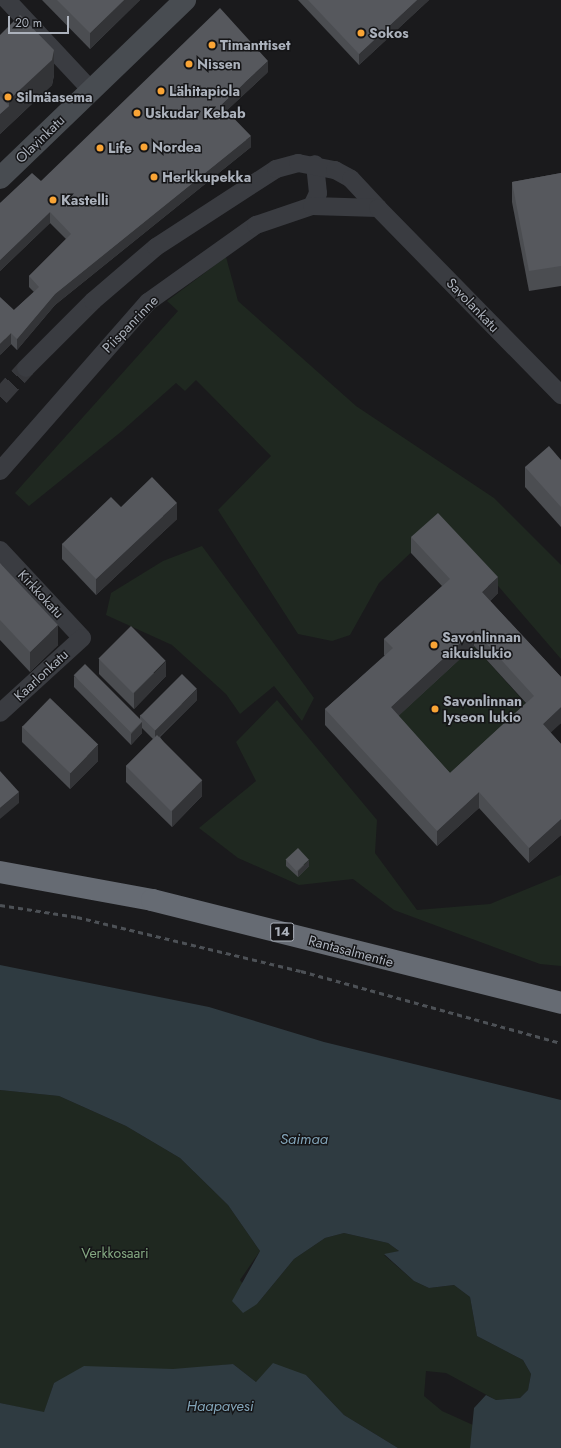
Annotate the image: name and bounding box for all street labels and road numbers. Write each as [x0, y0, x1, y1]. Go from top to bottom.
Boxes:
street label: Olavinkatu [12, 112, 68, 166]
street label: Savolankatu [443, 274, 503, 336]
street label: Piispanrinne [99, 292, 161, 356]
street label: Kirkkokatu [14, 566, 68, 622]
street label: Kaarlonkatu [10, 646, 72, 704]
road number: 14 [270, 921, 294, 943]
street label: Rantasalmentie [307, 932, 395, 970]

